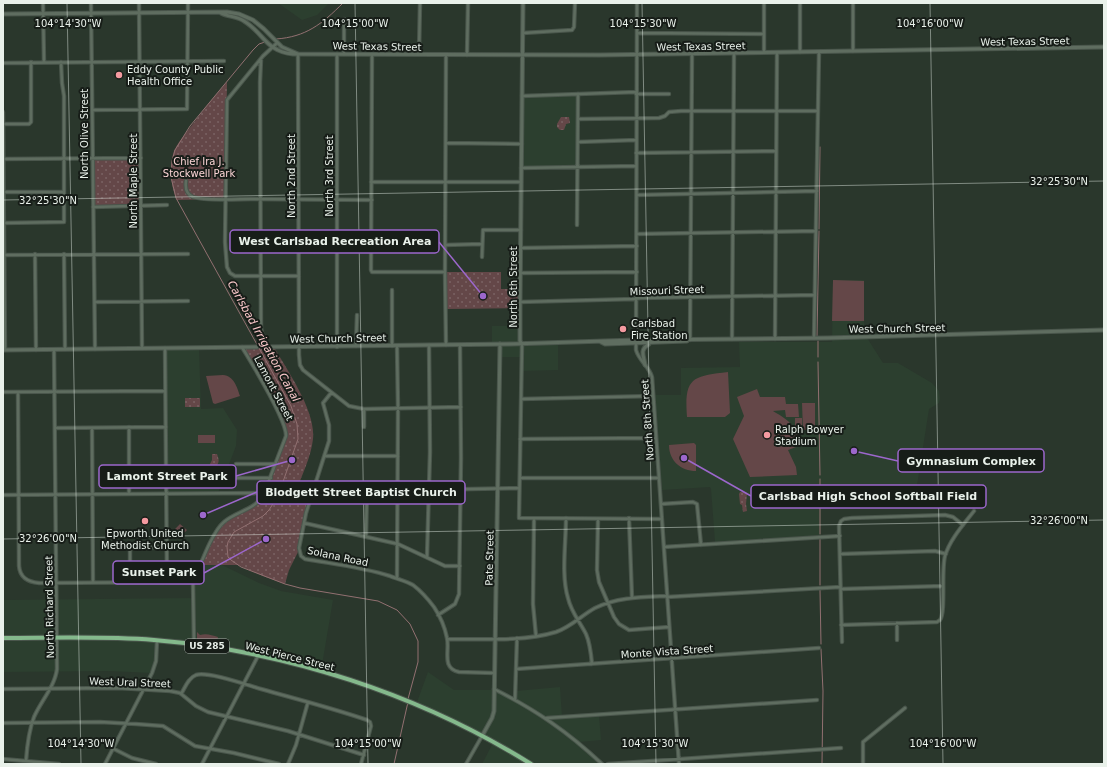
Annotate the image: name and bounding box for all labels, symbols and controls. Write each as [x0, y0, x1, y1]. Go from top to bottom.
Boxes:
text: 104°14'30"W [35, 18, 101, 29]
text: 104°15'00"W [322, 18, 388, 29]
text: 104°15'30"W [610, 18, 676, 29]
text: 104°16'00"W [897, 18, 963, 29]
street label: West Texas Street [980, 35, 1070, 48]
street label: West Texas Street [332, 40, 422, 53]
street label: West Texas Street [656, 40, 746, 53]
place label: Eddy County Public Health Office [127, 64, 224, 87]
marker: Eddy County Public Health Office [114, 70, 124, 80]
street label: North Olive Street [79, 89, 90, 179]
street label: North Maple Street [128, 134, 139, 228]
street label: North 2nd Street [286, 134, 297, 218]
street label: North 3rd Street [324, 135, 335, 217]
park label: Chief Ira J. Stockwell Park [163, 156, 235, 179]
text: 32°25'30"N [1030, 176, 1088, 187]
text: 32°25'30"N [19, 195, 77, 206]
callout: West Carlsbad Recreation Area [230, 230, 439, 253]
text: West Carlsbad Recreation Area [239, 235, 431, 248]
street label: North 6th Street [508, 246, 519, 328]
water label: Carlsbad Irrigation Canal [225, 278, 302, 404]
street label: Missouri Street [629, 284, 705, 297]
place label: Carlsbad Fire Station [631, 318, 688, 341]
street label: West Church Street [849, 322, 946, 335]
marker: Carlsbad Fire Station [618, 324, 628, 334]
street label: West Church Street [290, 332, 387, 345]
street label: Lamont Street [252, 354, 295, 422]
street label: North 8th Street [639, 379, 656, 461]
place label: Ralph Bowyer Stadium [775, 424, 845, 447]
marker: Ralph Bowyer Stadium [762, 430, 772, 440]
callout: Gymnasium Complex [898, 449, 1044, 472]
text: Gymnasium Complex [906, 455, 1036, 468]
callout: Lamont Street Park [99, 465, 236, 488]
text: Lamont Street Park [107, 470, 228, 483]
callout: Blodgett Street Baptist Church [257, 481, 465, 504]
callout: Carlsbad High School Softball Field [751, 485, 986, 508]
text: Blodgett Street Baptist Church [265, 486, 457, 499]
text: Carlsbad High School Softball Field [759, 490, 977, 503]
text: 32°26'00"N [1030, 515, 1088, 526]
marker: Epworth United Methodist Church [140, 516, 150, 526]
place label: Epworth United Methodist Church [101, 528, 189, 551]
street label: Pate Street [484, 530, 495, 586]
text: 32°26'00"N [19, 533, 77, 544]
street label: Solana Road [306, 545, 369, 568]
street label: North Richard Street [43, 555, 56, 658]
callout: Sunset Park [113, 561, 204, 584]
text: Sunset Park [122, 566, 197, 579]
road number: US 285 [185, 639, 229, 653]
street label: West Pierce Street [244, 640, 336, 673]
street label: Monte Vista Street [620, 643, 714, 660]
street label: West Ural Street [89, 676, 171, 689]
text: 104°14'30"W [48, 738, 114, 749]
text: 104°15'00"W [335, 738, 401, 749]
text: 104°15'30"W [622, 738, 688, 749]
text: 104°16'00"W [910, 738, 976, 749]

